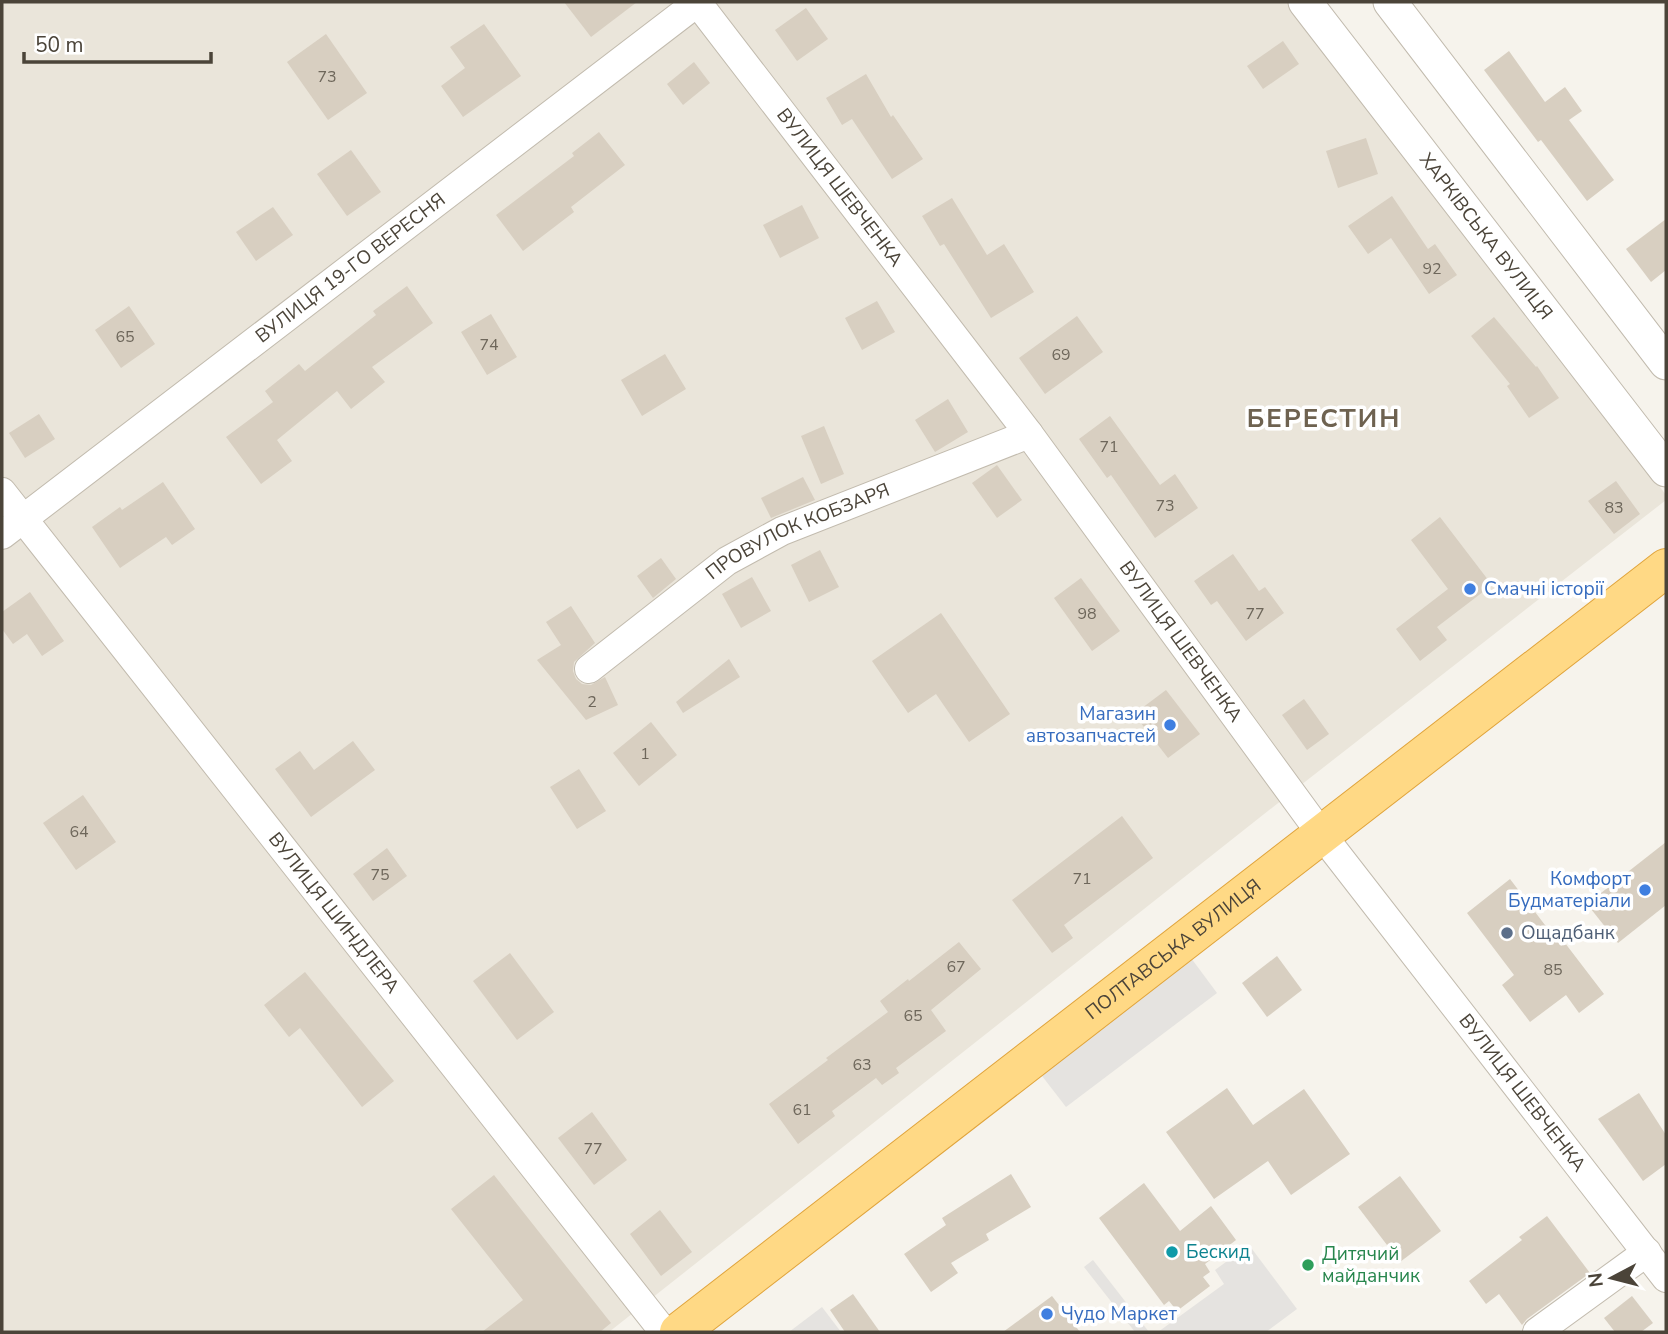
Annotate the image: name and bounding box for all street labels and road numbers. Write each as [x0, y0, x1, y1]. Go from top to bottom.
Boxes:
street label: ВУЛИЦЯ ШЕВЧЕНКА [770, 103, 909, 272]
street label: ХАРКІВСЬКА ВУЛИЦЯ [1413, 148, 1558, 325]
street label: ВУЛИЦЯ 19-ГО ВЕРЕСНЯ [250, 187, 451, 349]
street label: ПРОВУЛОК КОБЗАРЯ [700, 477, 893, 586]
street label: ВУЛИЦЯ ШЕВЧЕНКА [1113, 556, 1248, 727]
street label: ВУЛИЦЯ ШИНДЛЕРА [262, 827, 405, 999]
street label: ПОЛТАВСЬКА ВУЛИЦЯ [1080, 873, 1267, 1026]
street label: ВУЛИЦЯ ШЕВЧЕНКА [1453, 1009, 1592, 1177]

